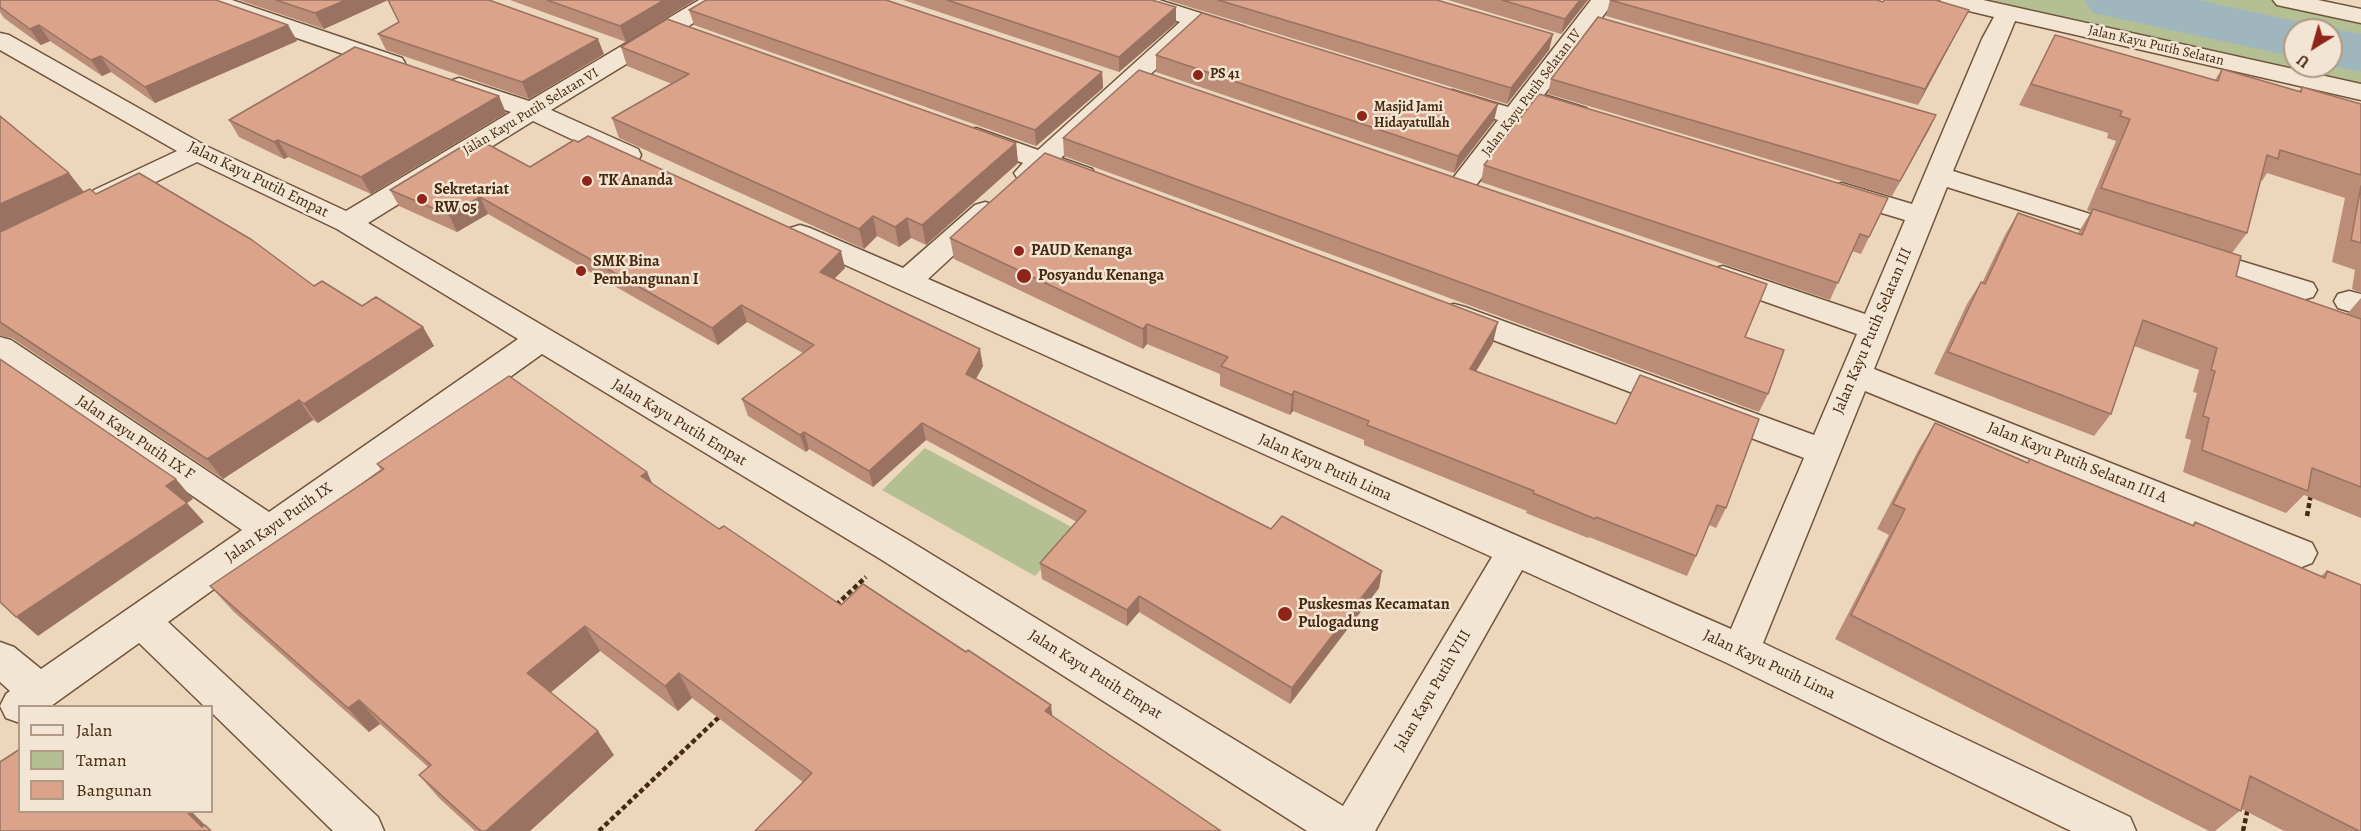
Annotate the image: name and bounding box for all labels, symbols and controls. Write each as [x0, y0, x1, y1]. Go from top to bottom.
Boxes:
north arrow [2283, 18, 2343, 78]
street label: Jalan Kayu Putih Selatan [2086, 22, 2226, 70]
street label: Jalan Kayu Putih Selatan IV [1479, 26, 1585, 160]
text: U [2293, 49, 2314, 73]
street label: Jalan Kayu Putih Selatan VI [460, 65, 602, 159]
place label: PS 41 [1210, 67, 1240, 83]
marker: PS 41 [1191, 68, 1205, 82]
place label: Masjid Jami Hidayatullah [1374, 100, 1450, 132]
marker: Masjid Jami Hidayatullah [1355, 109, 1369, 123]
street label: Jalan Kayu Putih Empat [185, 138, 331, 222]
place label: TK Ananda [599, 171, 673, 191]
marker: TK Ananda [580, 174, 594, 188]
place label: Sekretariat RW 05 [434, 180, 509, 218]
marker: Sekretariat RW 05 [415, 192, 429, 206]
place label: PAUD Kenanga [1031, 241, 1132, 261]
marker: PAUD Kenanga [1012, 244, 1026, 258]
street label: Jalan Kayu Putih Selatan III [1829, 245, 1917, 417]
place label: SMK Bina Pembangunan I [593, 252, 699, 290]
marker: SMK Bina Pembangunan I [574, 264, 588, 278]
place label: Posyandu Kenanga [1038, 266, 1164, 286]
marker: Posyandu Kenanga [1015, 267, 1033, 285]
street label: Jalan Kayu Putih Empat [608, 375, 750, 471]
street label: Jalan Kayu Putih IX F [72, 391, 198, 485]
street label: Jalan Kayu Putih Selatan III A [1985, 418, 2169, 508]
street label: Jalan Kayu Putih Lima [1255, 430, 1395, 506]
street label: Jalan Kayu Putih IX [222, 479, 336, 567]
place label: Puskesmas Kecamatan Pulogadung [1298, 595, 1450, 633]
marker: Puskesmas Kecamatan Pulogadung [1276, 605, 1294, 623]
street label: Jalan Kayu Putih Empat [1025, 626, 1165, 724]
street label: Jalan Kayu Putih Lima [1700, 626, 1838, 704]
street label: Jalan Kayu Putih VIII [1390, 627, 1476, 755]
legend [18, 705, 213, 813]
text: Jalan [76, 718, 112, 742]
text: Taman [76, 748, 127, 772]
text: Bangunan [76, 778, 152, 802]

